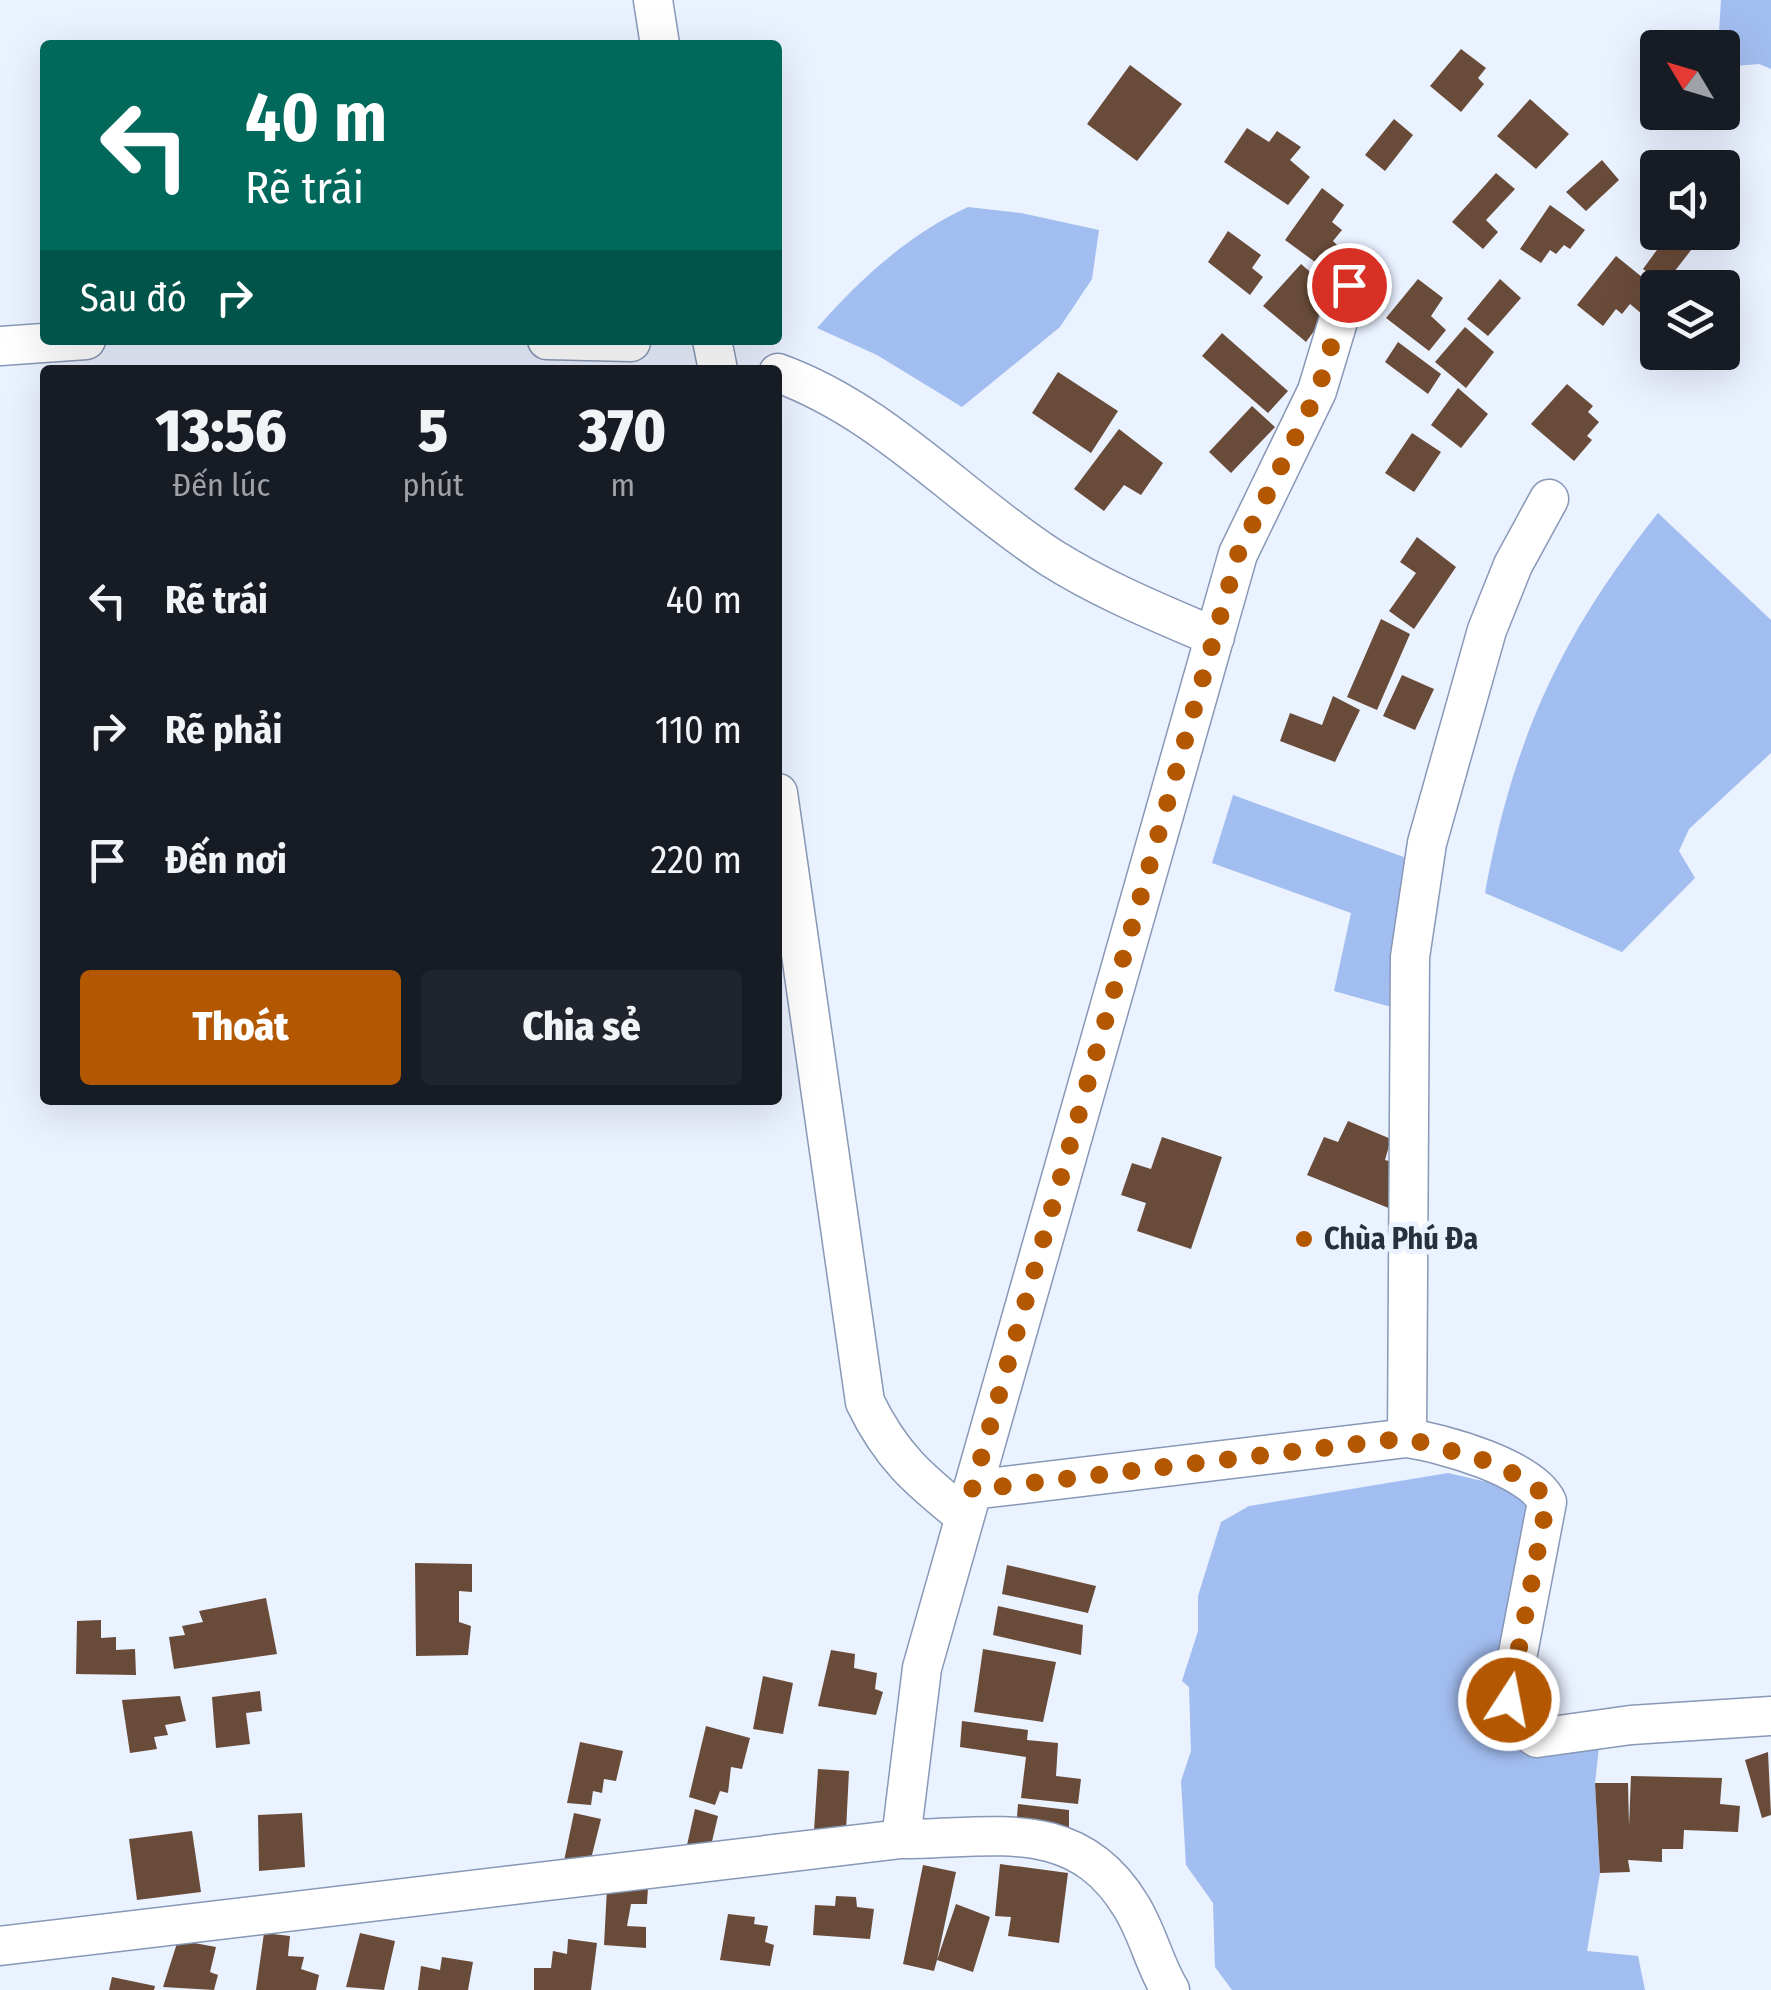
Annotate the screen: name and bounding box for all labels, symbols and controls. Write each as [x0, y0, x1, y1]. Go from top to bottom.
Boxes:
north arrow [1640, 30, 1740, 130]
map controls [1640, 30, 1740, 370]
text: 40 m [245, 76, 387, 160]
icon: left [80, 80, 210, 210]
button: sound [1640, 150, 1740, 250]
text: Rẽ trái [245, 161, 364, 215]
pin [1307, 243, 1392, 328]
icon: arrive [1322, 258, 1377, 313]
icon: right [207, 270, 262, 325]
button: layers [1640, 270, 1740, 370]
text: Sau đó [80, 275, 187, 321]
text: 13:56 [156, 395, 287, 467]
text: 5 [418, 395, 448, 467]
text: 370 [579, 395, 666, 467]
text: Đến lúc [172, 466, 270, 504]
text: phút [402, 466, 463, 504]
text: m [610, 466, 635, 504]
icon: left [80, 573, 135, 628]
text: Rẽ trái [165, 577, 268, 623]
text: 40 m [666, 577, 742, 623]
icon: right [80, 703, 135, 758]
text: Rẽ phải [165, 707, 282, 753]
text: 110 m [655, 707, 742, 753]
icon: arrive [80, 833, 135, 888]
text: Đến nơi [165, 837, 287, 883]
text: 220 m [651, 837, 742, 883]
button: Thoát [80, 970, 401, 1085]
button: Chia sẻ [421, 970, 742, 1085]
place label: Chùa Phú Đa [1324, 1221, 1478, 1257]
marker: Chùa Phú Đa [1293, 1228, 1315, 1250]
position arrow [1457, 1648, 1561, 1752]

